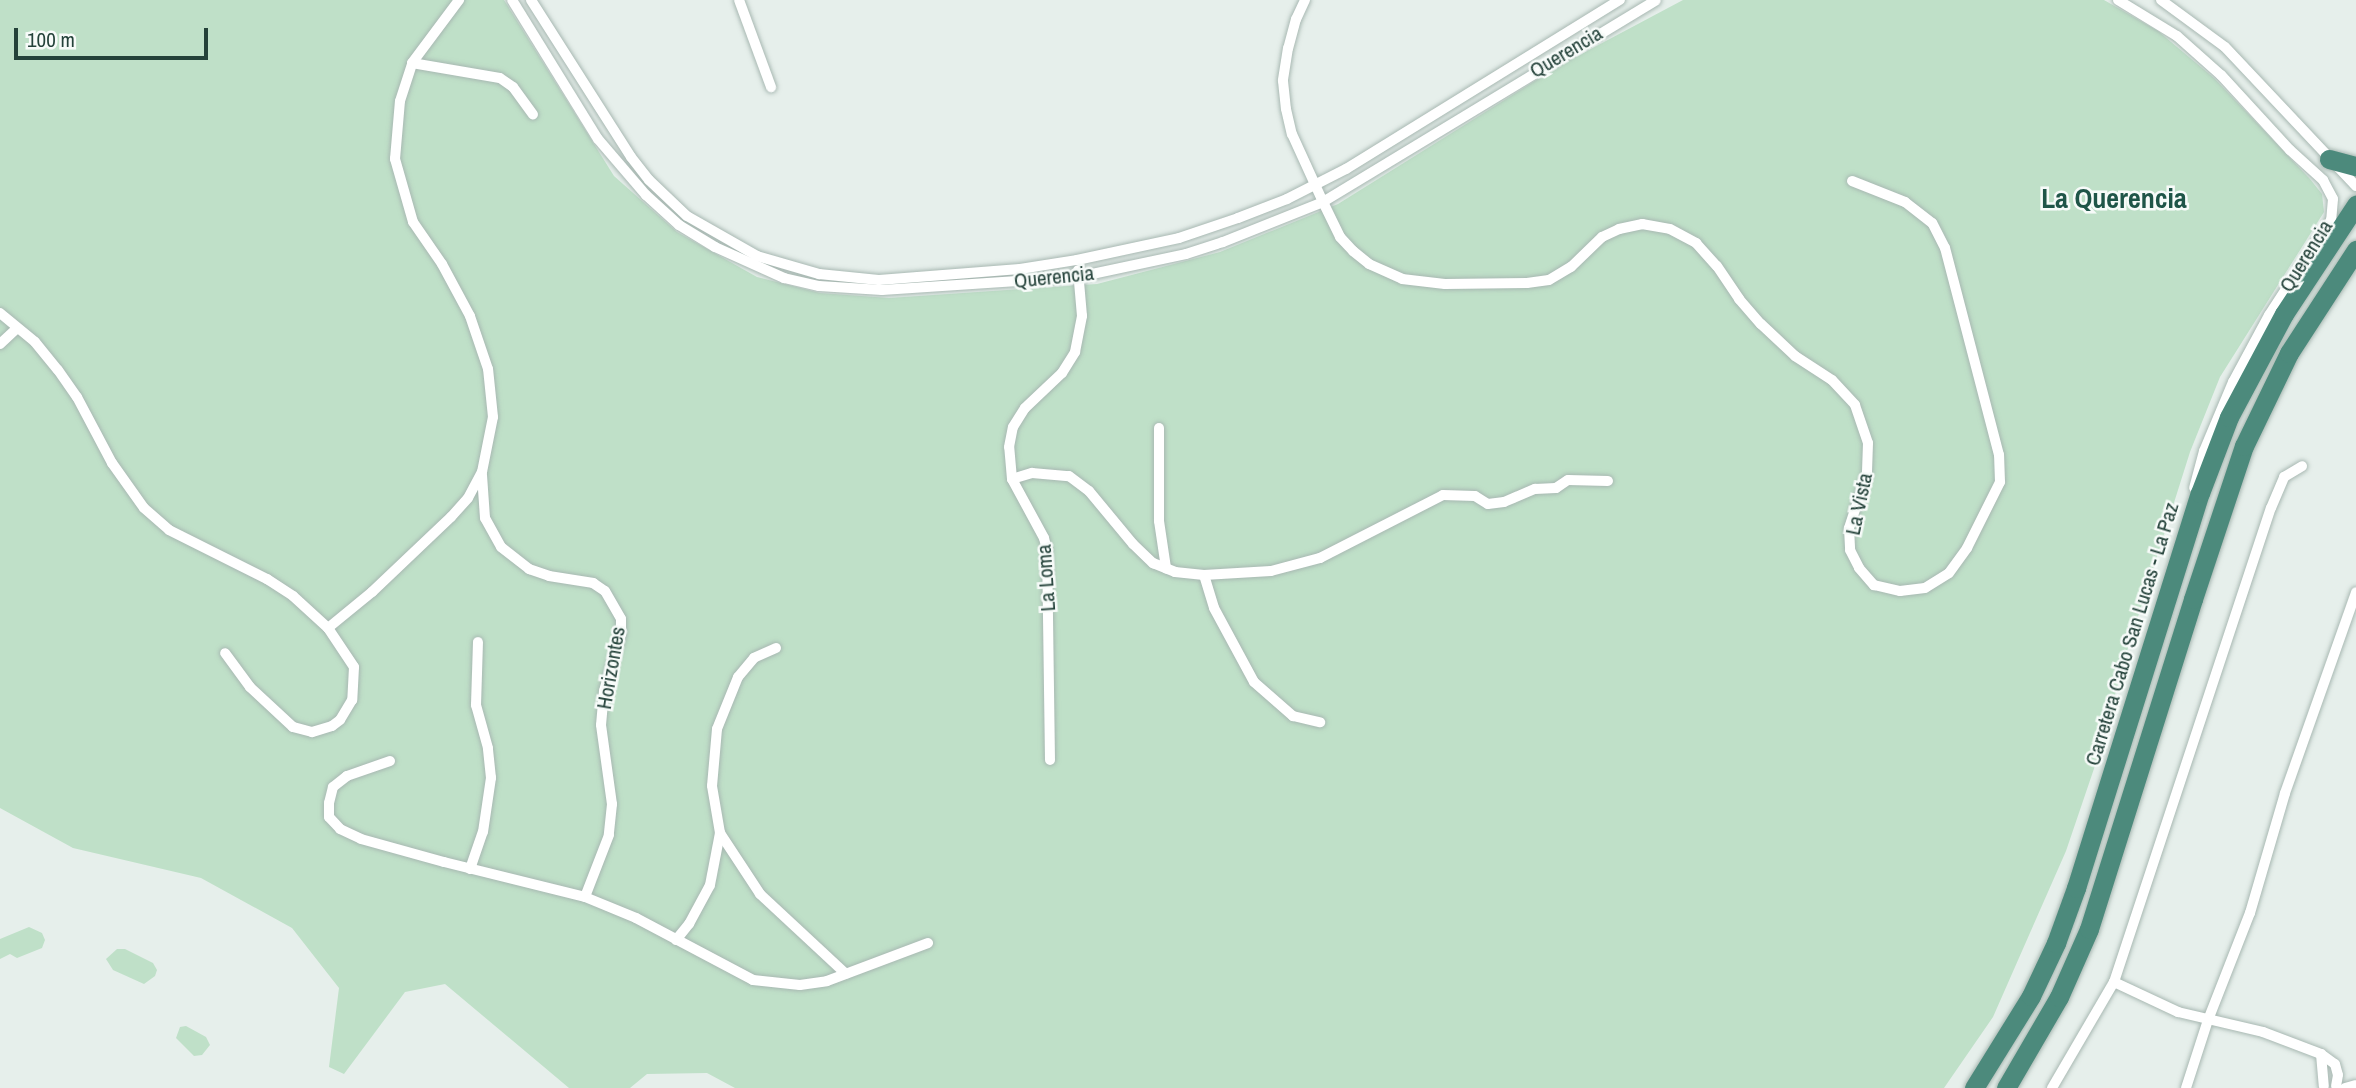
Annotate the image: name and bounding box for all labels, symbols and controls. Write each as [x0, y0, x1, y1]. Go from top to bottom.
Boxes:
scale bar [18, 14, 212, 58]
street label: Querencia [1525, 20, 1607, 84]
text: 100 m [27, 25, 75, 54]
district label: La Querencia [2041, 181, 2187, 215]
street label: Querencia [2274, 215, 2338, 297]
street label: Querencia [1013, 260, 1095, 294]
street label: La Vista [1840, 471, 1878, 537]
street label: Carretera Cabo San Lucas - La Paz [2080, 499, 2184, 769]
street label: La Loma [1031, 544, 1061, 612]
street label: Horizontes [591, 625, 631, 711]

